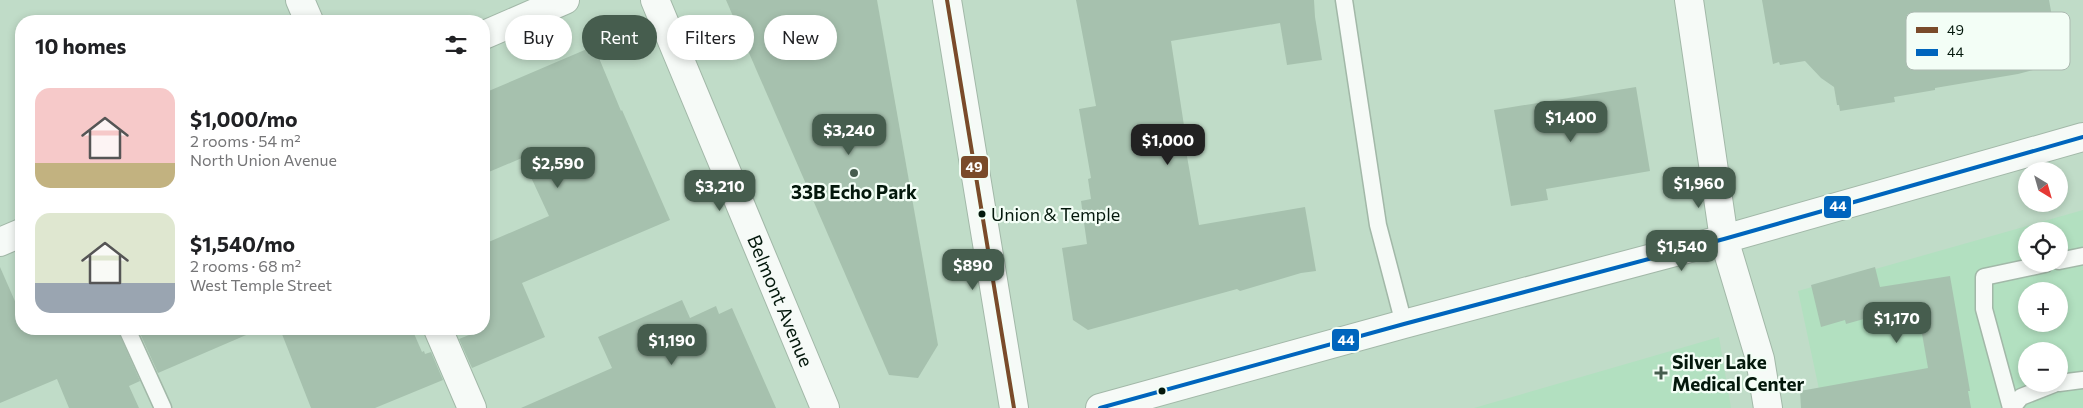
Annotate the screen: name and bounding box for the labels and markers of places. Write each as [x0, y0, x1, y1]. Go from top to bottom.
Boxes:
pin: $1,400 [1530, 100, 1612, 143]
pin: $3,240 [808, 114, 890, 156]
pin: $1,000 [1127, 124, 1209, 166]
pin: $2,590 [517, 146, 599, 189]
pin: $1,960 [1658, 166, 1740, 209]
marker: 33B Echo Park [848, 167, 860, 179]
pin: $3,210 [679, 170, 761, 212]
place label: 33B Echo Park [791, 180, 917, 203]
place label: Union & Temple [991, 203, 1120, 225]
marker: Union & Temple [977, 209, 987, 219]
pin: $1,540 [1641, 230, 1723, 272]
pin: $890 [943, 248, 1003, 291]
pin: $1,170 [1856, 302, 1938, 344]
pin: $1,190 [631, 324, 713, 366]
place label: Silver Lake Medical Center [1672, 350, 1805, 395]
marker: Silver Lake Medical Center [1654, 366, 1668, 380]
unlabelled marker [1157, 386, 1167, 396]

